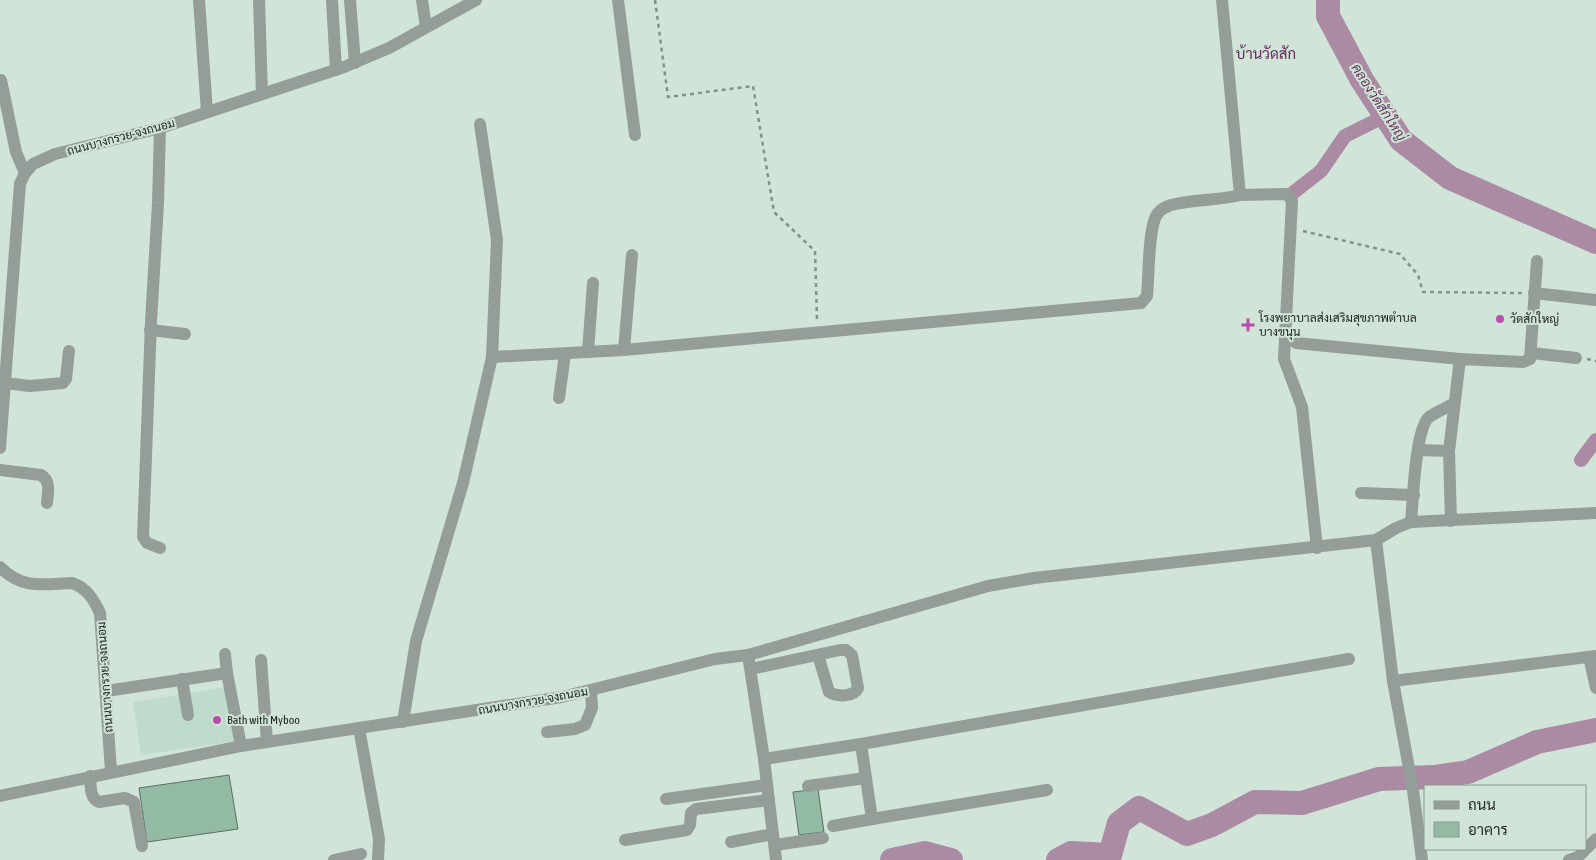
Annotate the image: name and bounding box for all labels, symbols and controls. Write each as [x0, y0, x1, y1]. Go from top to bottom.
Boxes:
district label: บ้านวัดสัก [1236, 44, 1296, 62]
water label: คลองวัดสักใหญ่ [1347, 60, 1410, 145]
street label: ถนนบางกรวย-จงถนอม [66, 116, 176, 158]
place label: โรงพยาบาลส่งเสริมสุขภาพตำบล บางขนุน [1258, 310, 1417, 341]
place label: วัดสักใหญ่ [1510, 311, 1559, 326]
marker: วัดสักใหญ่ [1494, 313, 1506, 325]
marker: โรงพยาบาลส่งเสริมสุขภาพตำบล บางขนุน [1241, 318, 1255, 332]
street label: ถนนบางกรวย-จงถนอม [94, 621, 116, 733]
street label: ถนนบางกรวย-จงถนอม [477, 684, 589, 718]
place label: Bath with Myboo [227, 713, 300, 727]
marker: Bath with Myboo [211, 714, 223, 726]
legend [1424, 785, 1586, 850]
text: ถนน [1468, 796, 1496, 813]
text: อาคาร [1468, 821, 1508, 838]

